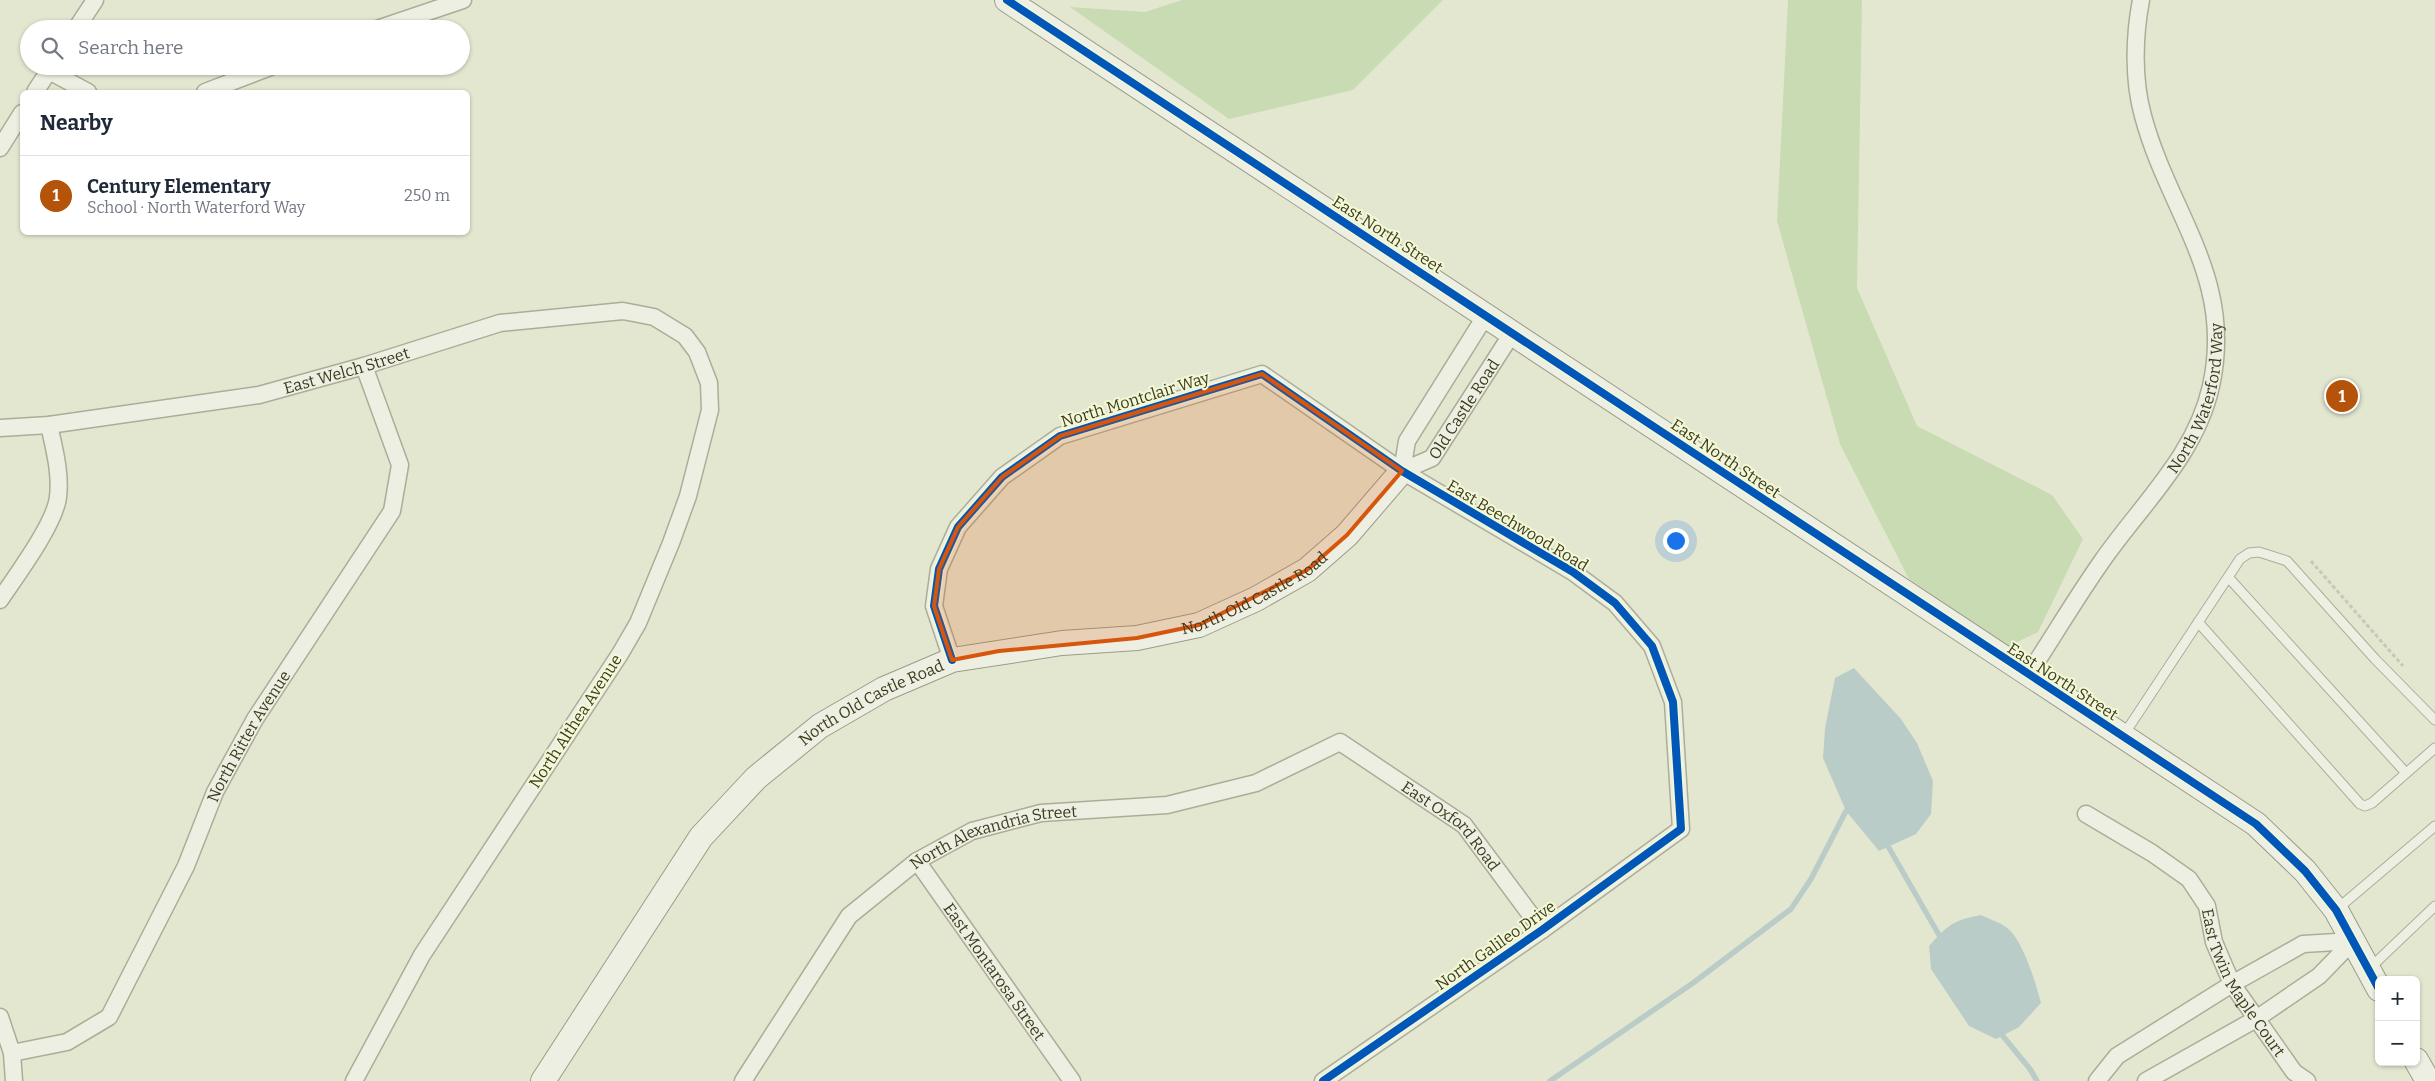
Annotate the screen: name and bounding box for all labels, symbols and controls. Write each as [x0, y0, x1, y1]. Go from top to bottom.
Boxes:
search box [20, 20, 470, 75]
icon: search [38, 34, 66, 62]
text: Search here [78, 36, 183, 59]
text: Nearby [40, 110, 113, 136]
text: Century Elementary [87, 175, 270, 198]
text: 1 [53, 186, 59, 205]
text: 250 m [404, 186, 450, 205]
street label: East North Street [1329, 192, 1447, 277]
text: School · North Waterford Way [87, 198, 305, 217]
street label: North Waterford Way [2163, 322, 2226, 477]
street label: East Welch Street [281, 343, 412, 398]
street label: Old Castle Road [1425, 355, 1503, 463]
street label: North Montclair Way [1059, 368, 1212, 431]
pin: 1 [2326, 377, 2358, 415]
street label: East North Street [1667, 415, 1784, 502]
street label: East Beechwood Road [1444, 476, 1592, 575]
your location [1663, 528, 1689, 554]
street label: North Old Castle Road [1180, 547, 1332, 638]
street label: East North Street [2004, 639, 2122, 724]
street label: North Althea Avenue [525, 651, 626, 792]
street label: North Old Castle Road [795, 656, 947, 750]
street label: North Ritter Avenue [203, 667, 294, 805]
street label: East Oxford Road [1398, 777, 1504, 875]
street label: North Alexandria Street [906, 802, 1078, 873]
street label: North Galileo Drive [1432, 897, 1559, 994]
street label: East Montarosa Street [939, 899, 1049, 1044]
street label: East Twin Maple Court [2198, 907, 2289, 1060]
map controls [2375, 976, 2420, 1066]
button: + [2375, 976, 2420, 1021]
button: − [2375, 1021, 2420, 1066]

